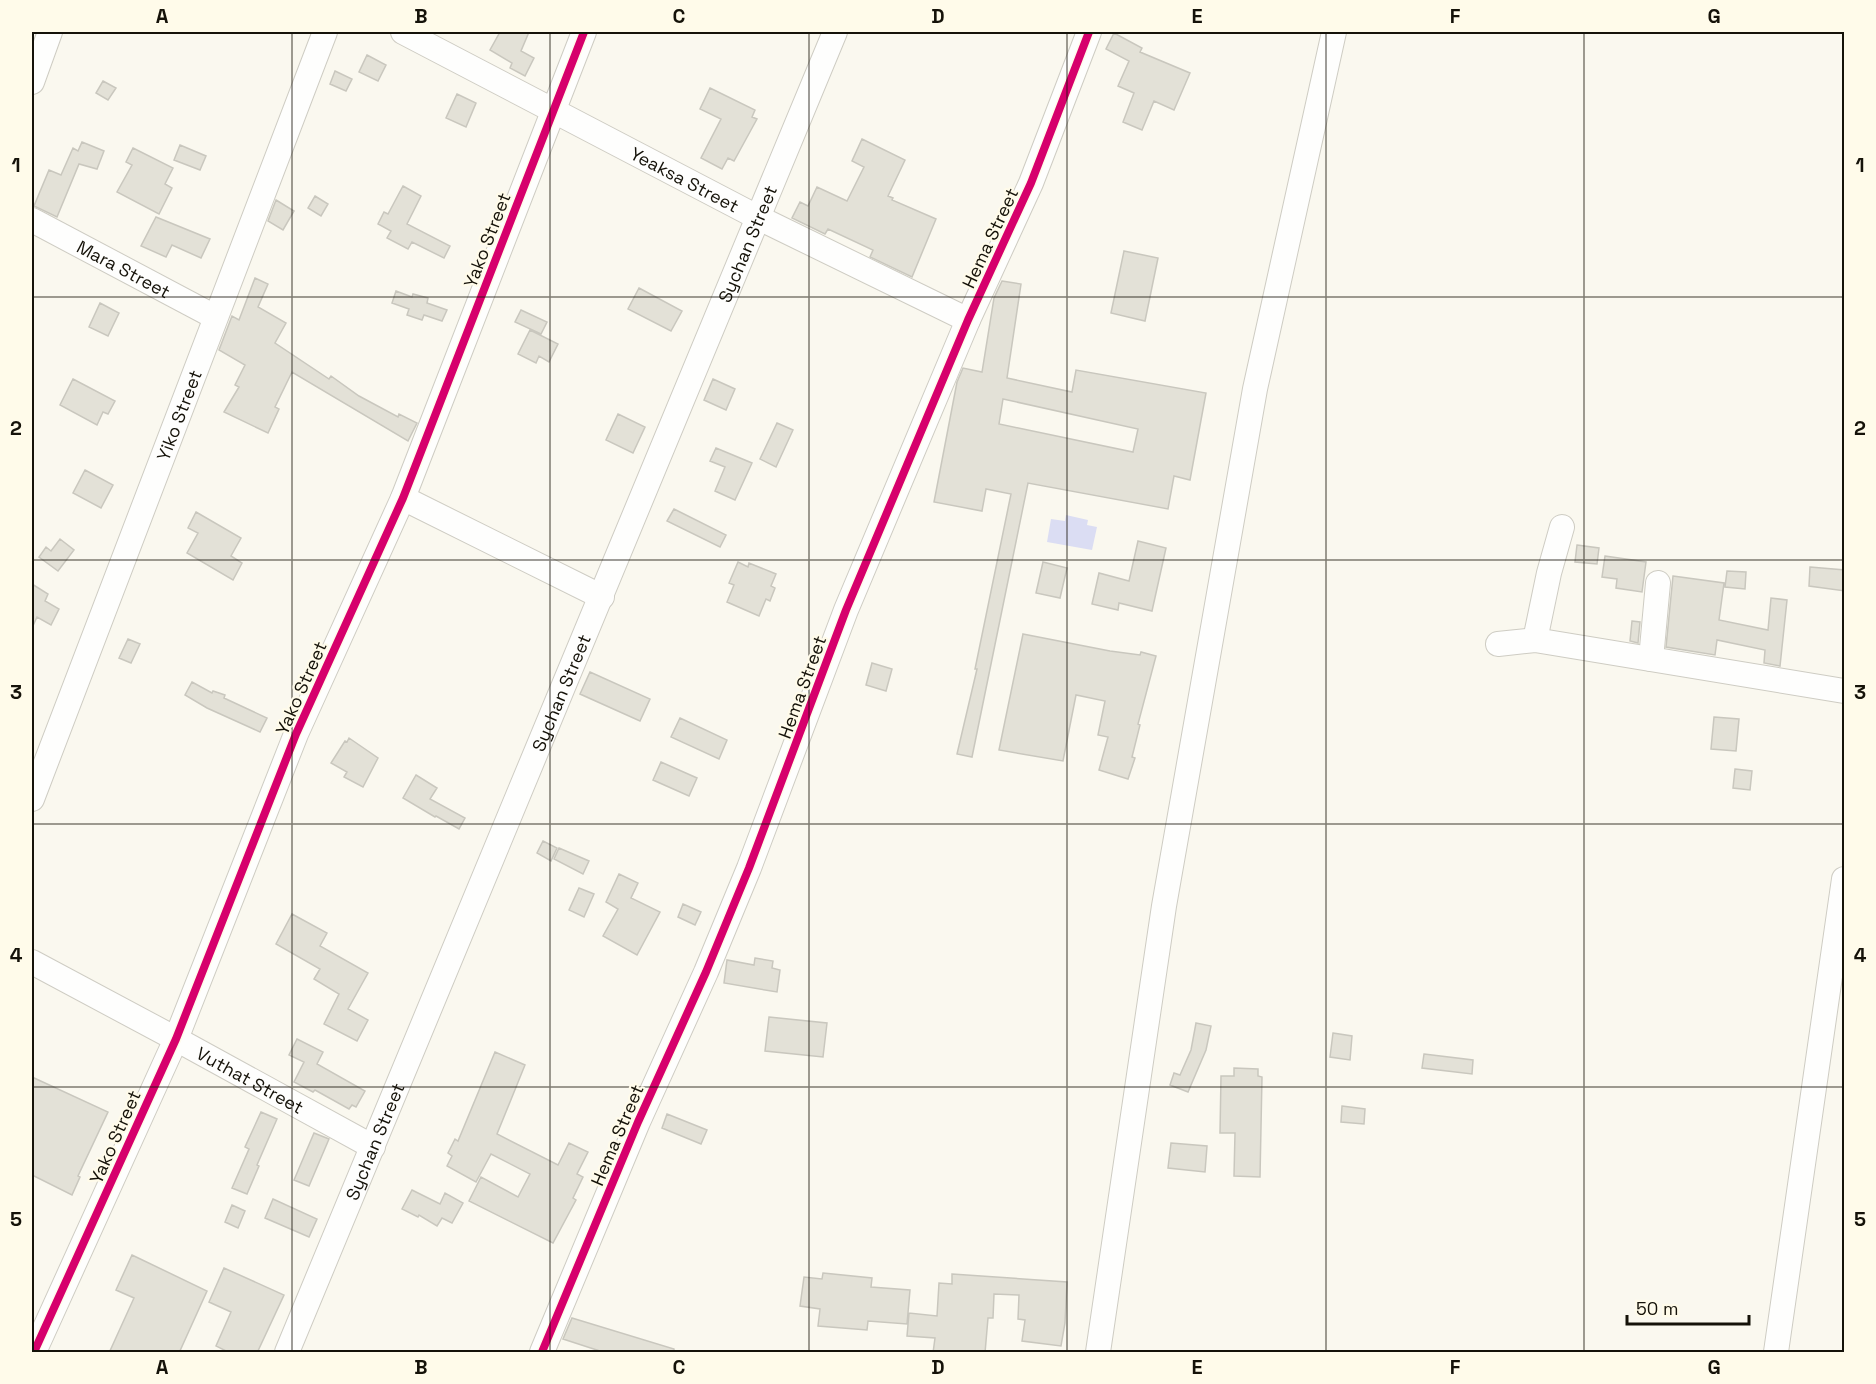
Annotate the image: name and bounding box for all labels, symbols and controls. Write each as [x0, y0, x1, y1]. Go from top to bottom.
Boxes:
text: A [156, 3, 169, 29]
text: B [414, 3, 428, 29]
text: C [673, 3, 686, 29]
text: D [931, 3, 945, 29]
text: E [1191, 3, 1203, 29]
text: F [1450, 3, 1461, 29]
text: G [1707, 3, 1721, 29]
street label: Yeaksa Street [627, 141, 743, 217]
text: 1 [11, 152, 21, 178]
text: 1 [1855, 152, 1865, 178]
street label: Sychan Street [713, 182, 782, 306]
street label: Hema Street [957, 184, 1023, 292]
street label: Yako Street [458, 189, 516, 291]
street label: Mara Street [73, 235, 175, 303]
street label: Yiko Street [151, 366, 206, 464]
text: 2 [10, 415, 22, 441]
text: 2 [1854, 415, 1866, 441]
street label: Sychan Street [526, 630, 595, 755]
street label: Hema Street [773, 632, 831, 742]
street label: Yako Street [270, 638, 332, 738]
text: 3 [10, 679, 22, 705]
text: 3 [1854, 679, 1866, 705]
text: 4 [10, 942, 23, 968]
text: 4 [1854, 942, 1867, 968]
street label: Vuthat Street [193, 1041, 308, 1118]
street label: Sychan Street [340, 1079, 409, 1204]
street label: Hema Street [585, 1081, 649, 1189]
street label: Yako Street [84, 1087, 146, 1187]
text: 5 [10, 1206, 22, 1232]
text: 5 [1854, 1206, 1866, 1232]
scale bar [1627, 1288, 1748, 1326]
text: 50 m [1636, 1297, 1678, 1320]
text: A [156, 1354, 169, 1380]
text: B [414, 1354, 428, 1380]
text: C [673, 1354, 686, 1380]
text: D [931, 1354, 945, 1380]
text: E [1191, 1354, 1203, 1380]
text: F [1450, 1354, 1461, 1380]
text: G [1707, 1354, 1721, 1380]

